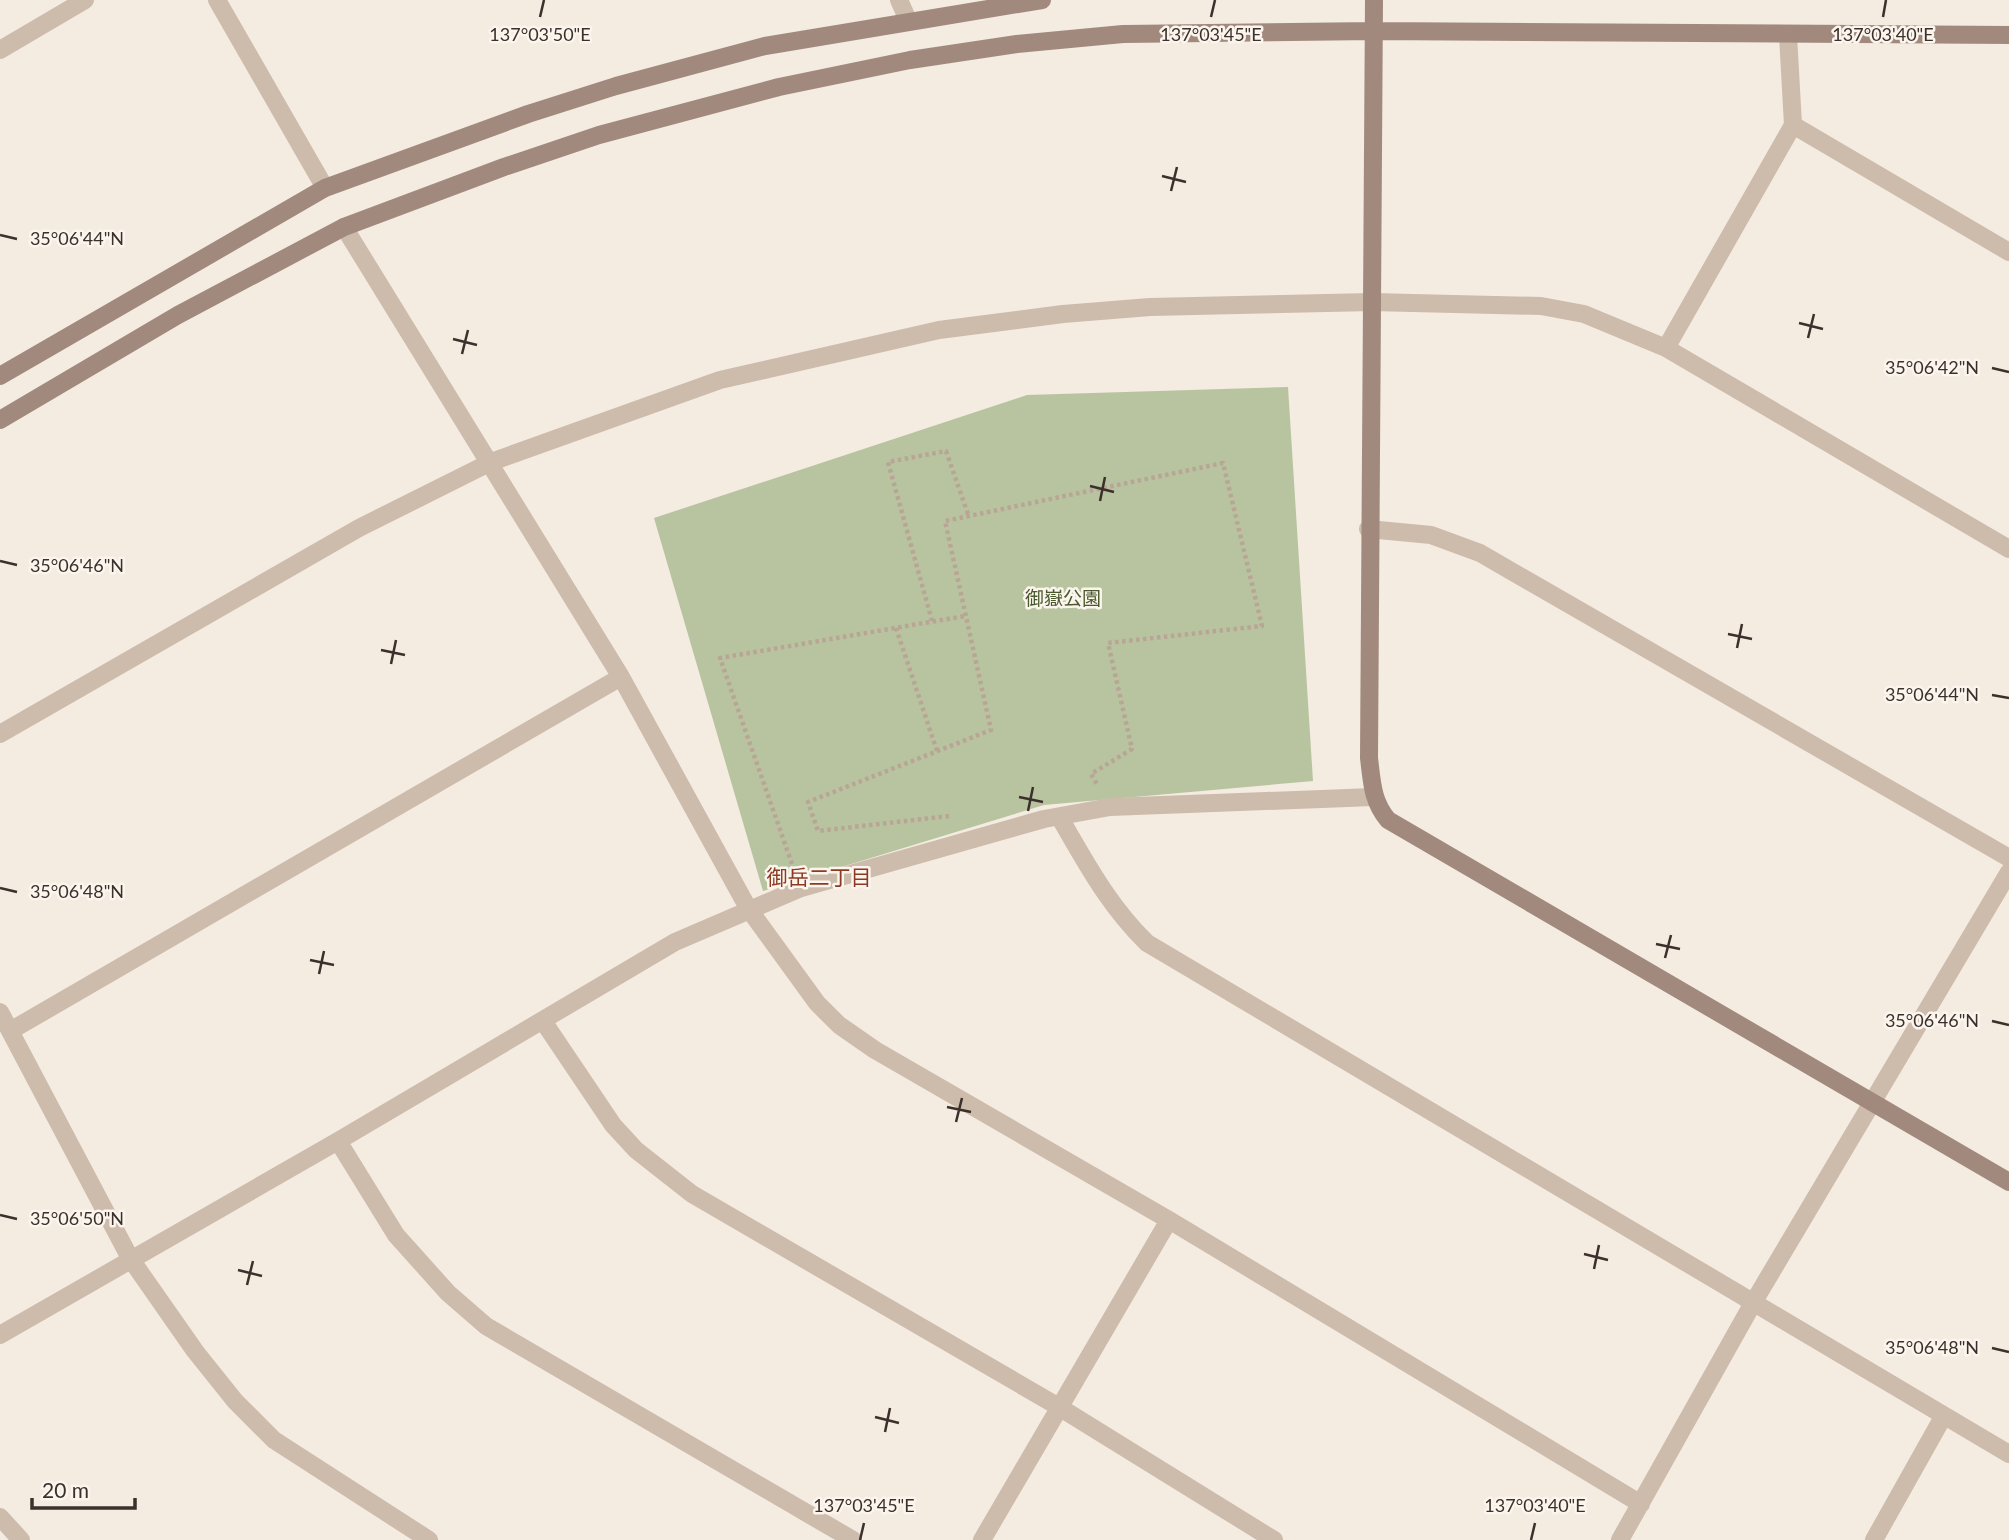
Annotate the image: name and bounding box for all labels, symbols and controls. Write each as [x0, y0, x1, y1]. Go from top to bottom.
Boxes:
text: 137°03'50"E [489, 23, 591, 45]
text: 137°03'45"E [1160, 23, 1262, 45]
text: 137°03'40"E [1832, 23, 1934, 45]
text: 35°06'44"N [30, 227, 124, 249]
text: 35°06'42"N [1885, 356, 1979, 378]
text: 35°06'46"N [30, 554, 124, 576]
park label: 御嶽公園 [1025, 586, 1101, 609]
text: 35°06'44"N [1885, 683, 1979, 705]
district label: 御岳二丁目 [767, 864, 872, 889]
text: 35°06'48"N [30, 880, 124, 902]
text: 35°06'46"N [1885, 1009, 1979, 1031]
text: 35°06'50"N [30, 1207, 124, 1229]
text: 35°06'48"N [1885, 1336, 1979, 1358]
scale bar [32, 1466, 135, 1510]
text: 20 m [42, 1477, 89, 1502]
text: 137°03'45"E [813, 1494, 915, 1516]
text: 137°03'40"E [1484, 1494, 1586, 1516]

